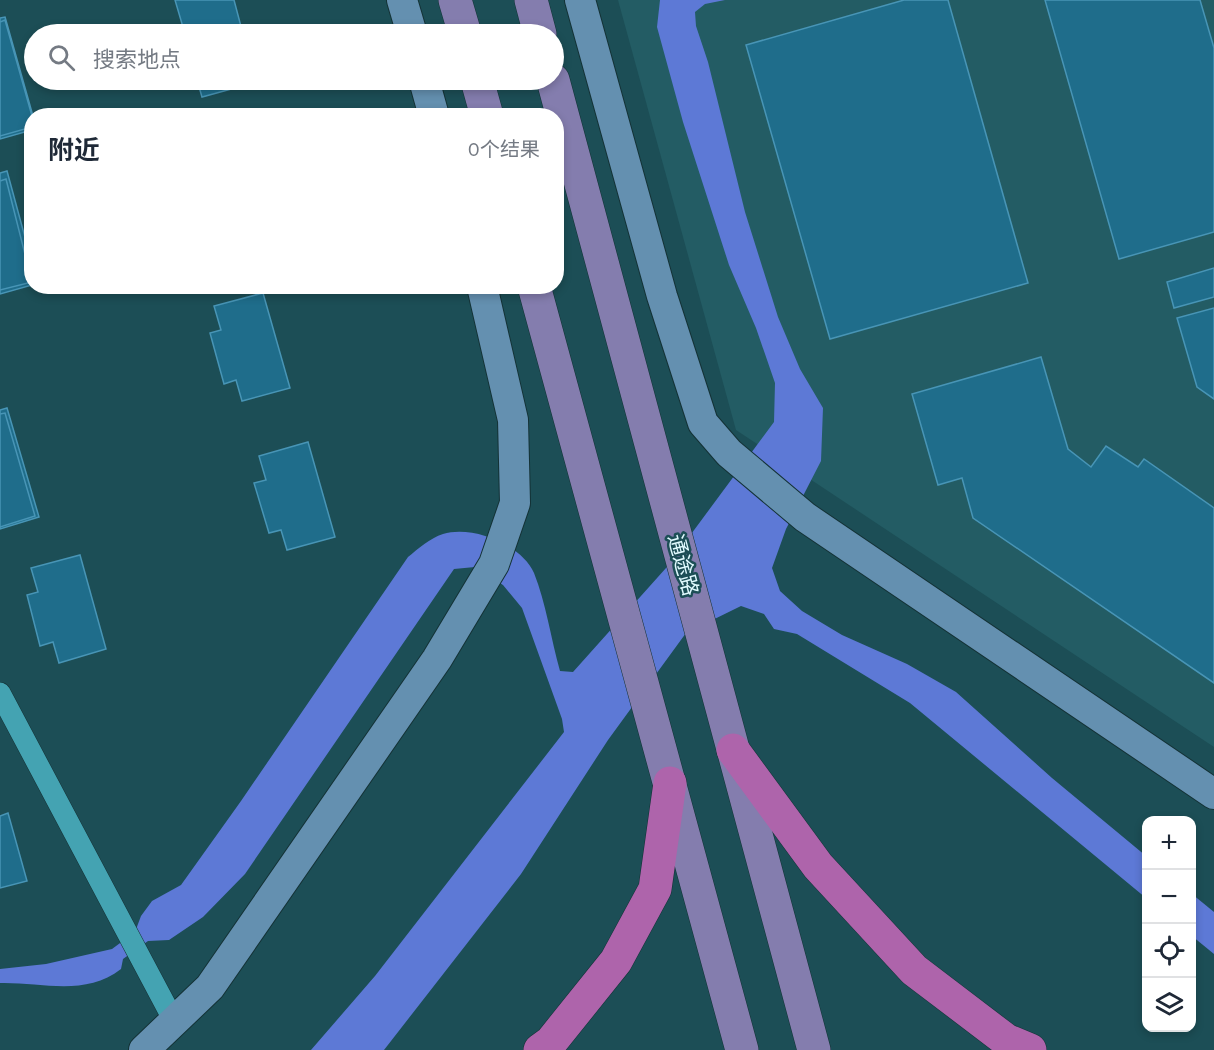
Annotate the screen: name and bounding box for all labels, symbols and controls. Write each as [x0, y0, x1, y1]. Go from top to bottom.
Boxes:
search box [24, 24, 564, 90]
icon: search [45, 41, 78, 74]
text: 搜索地点 [93, 47, 181, 72]
text: 附近 [48, 135, 100, 165]
text: 0个结果 [468, 137, 540, 161]
street label: 通途路 [663, 531, 704, 599]
map controls [1142, 816, 1196, 1032]
button: + [1142, 816, 1196, 870]
button: − [1142, 870, 1196, 924]
button: locate [1142, 924, 1196, 978]
button: layers [1142, 978, 1196, 1032]

